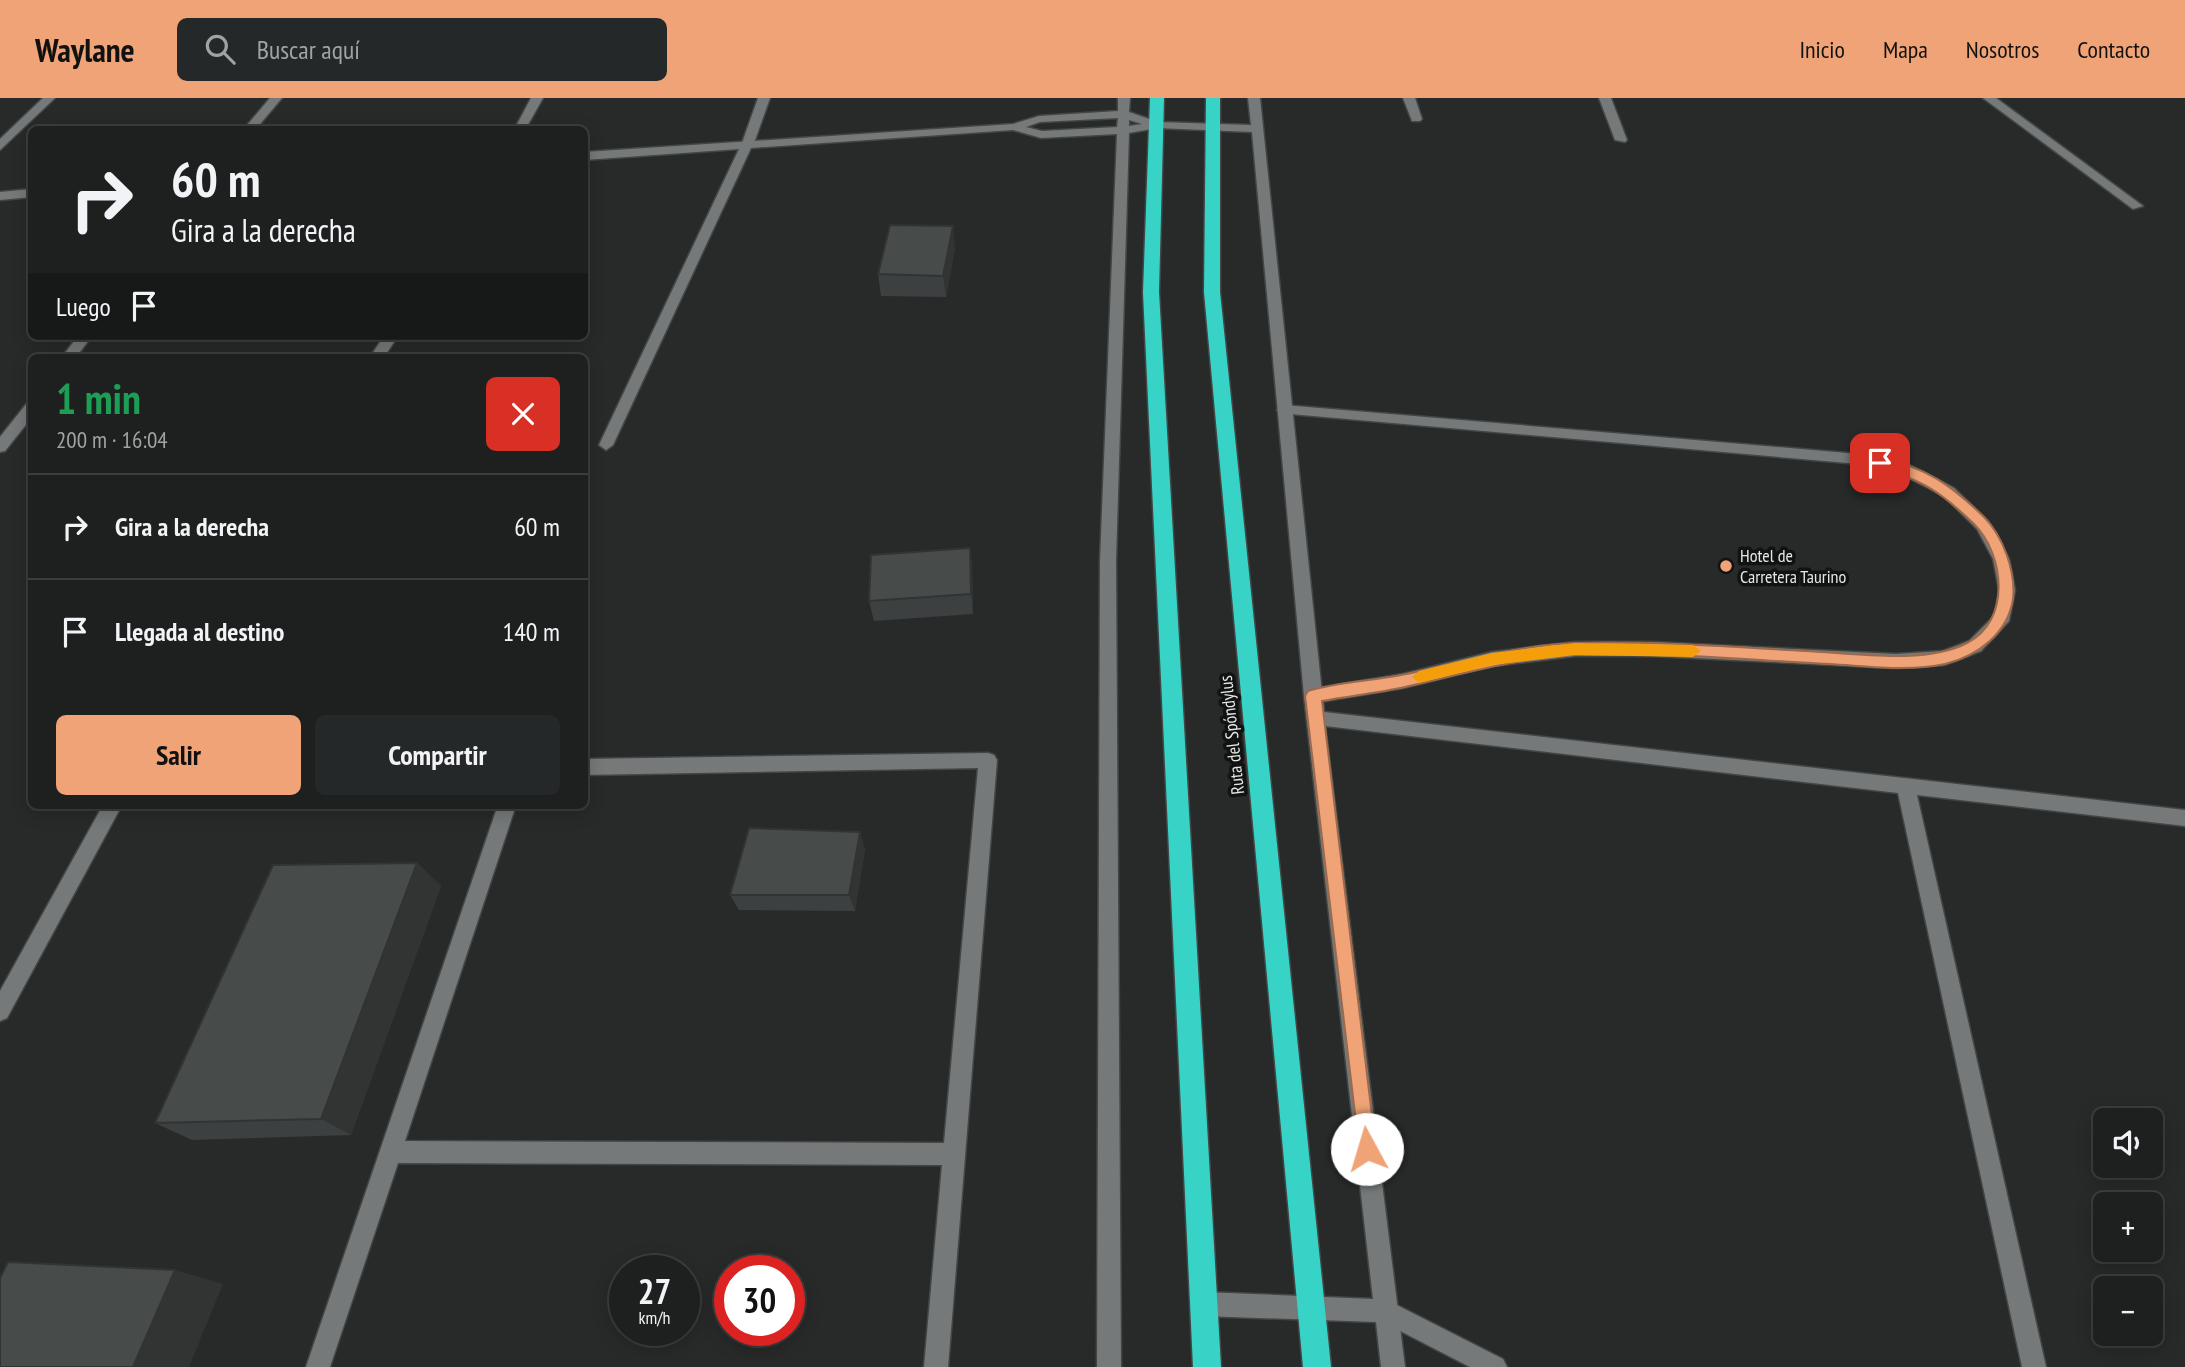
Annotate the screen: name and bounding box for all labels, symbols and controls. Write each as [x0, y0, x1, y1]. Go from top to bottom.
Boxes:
search box [177, 18, 667, 81]
text: Waylane [35, 28, 135, 71]
icon: search [201, 30, 239, 68]
text: Buscar aquí [257, 33, 360, 66]
text: Inicio [1799, 34, 1845, 65]
text: Mapa [1883, 34, 1928, 65]
text: Nosotros [1966, 34, 2039, 65]
text: Contacto [2077, 34, 2150, 65]
text: 60 m [171, 147, 260, 211]
icon: right [56, 154, 147, 245]
text: Gira a la derecha [171, 209, 356, 251]
icon: arrive [125, 287, 163, 325]
text: Luego [56, 290, 111, 323]
text: 1 min [56, 371, 141, 426]
button: close [486, 377, 560, 451]
text: 200 m · 16:04 [56, 425, 168, 454]
pin [1850, 433, 1910, 493]
icon: arrive [1861, 444, 1899, 482]
icon: right [56, 508, 94, 546]
text: Gira a la derecha [115, 510, 269, 543]
text: 60 m [514, 510, 560, 543]
place label: Hotel de Carretera Taurino [1740, 544, 1846, 588]
marker: Hotel de Carretera Taurino [1718, 558, 1734, 574]
icon: arrive [56, 613, 94, 651]
text: Llegada al destino [115, 615, 284, 648]
text: 140 m [502, 615, 560, 648]
street label: Ruta del Spóndylus [1214, 674, 1249, 796]
button: Salir [56, 715, 301, 795]
button: Compartir [315, 715, 560, 795]
map controls [2093, 1108, 2163, 1346]
button: sound [2093, 1108, 2163, 1178]
position arrow [1330, 1112, 1404, 1186]
button: + [2093, 1192, 2163, 1262]
speed limit sign: 30 [714, 1255, 805, 1346]
text: 27 [638, 1268, 671, 1314]
button: − [2093, 1276, 2163, 1346]
text: km/h [639, 1306, 670, 1329]

